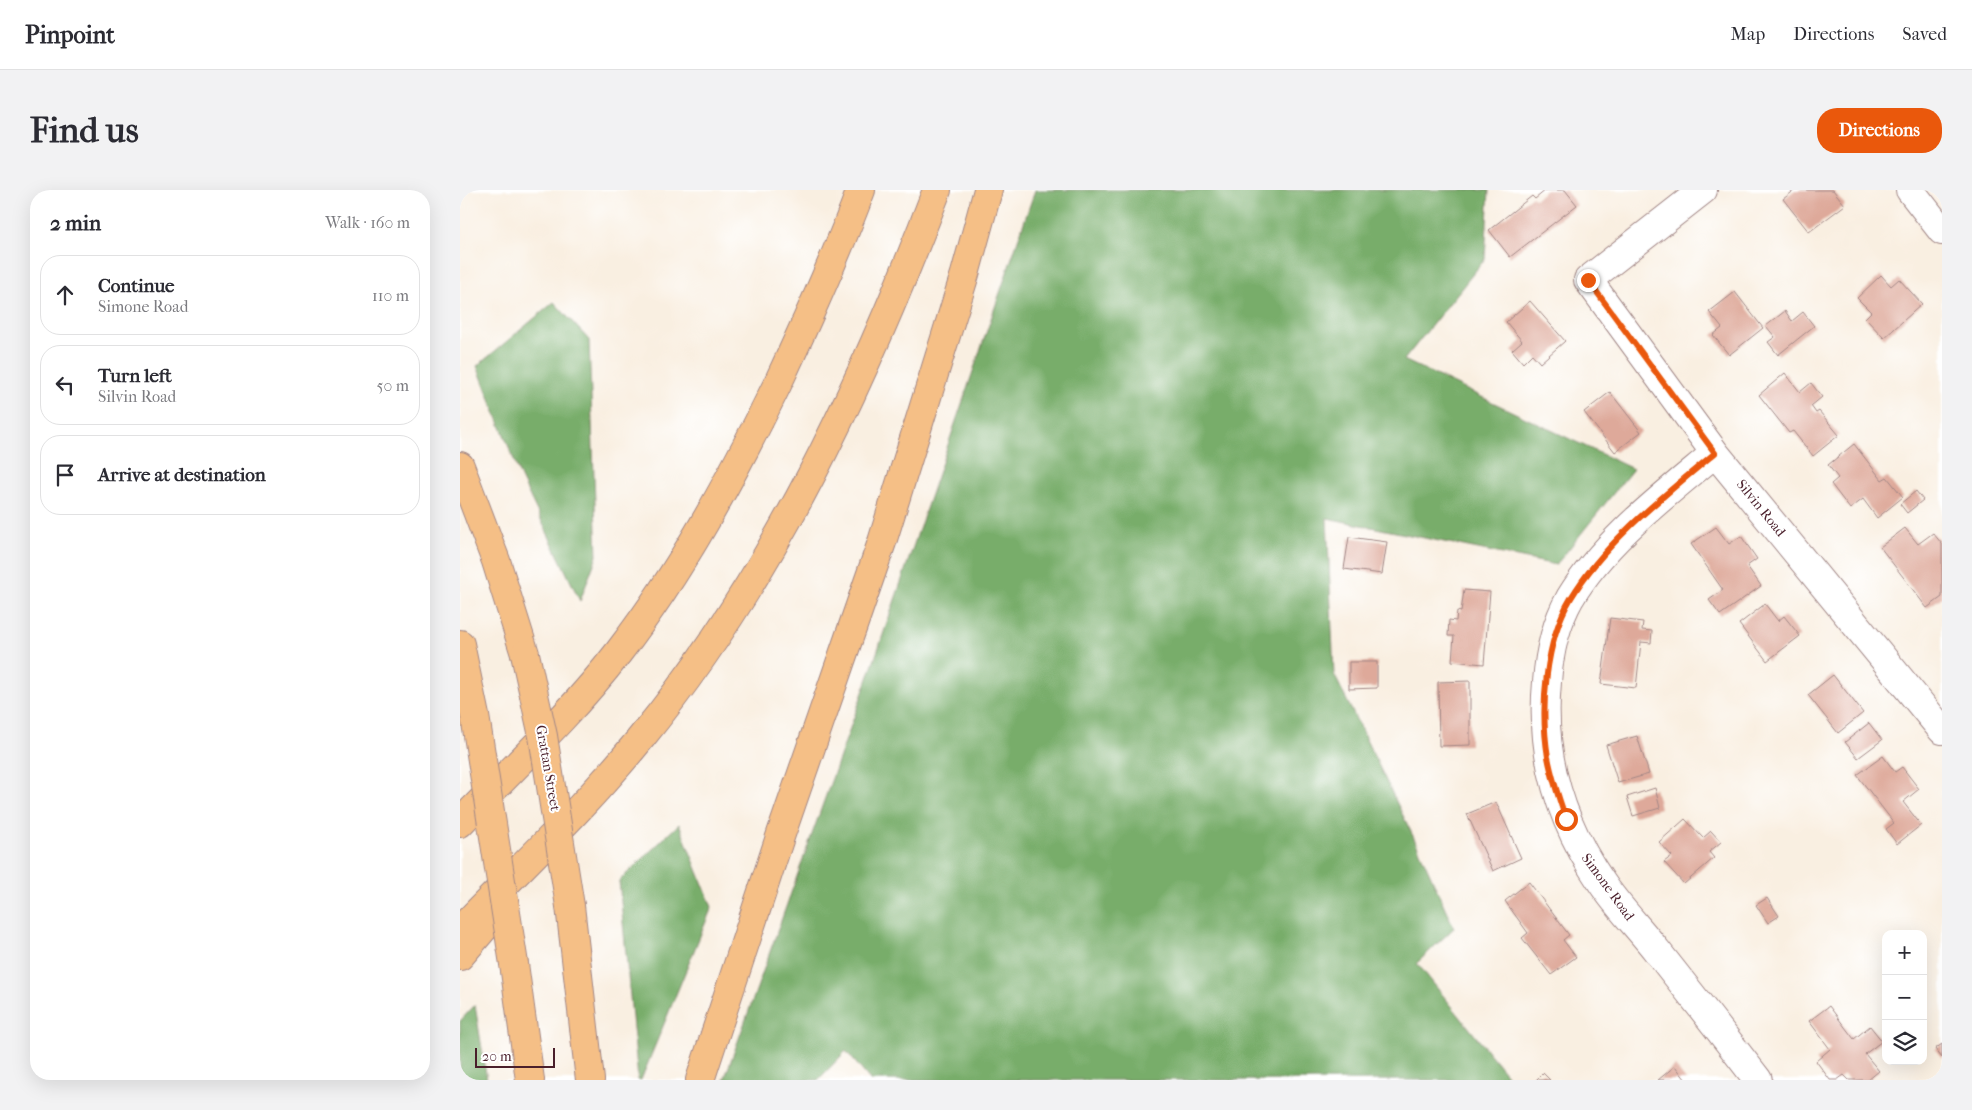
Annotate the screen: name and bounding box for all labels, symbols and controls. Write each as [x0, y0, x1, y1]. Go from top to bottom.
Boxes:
text: Pinpoint [25, 21, 115, 49]
text: Map [1731, 24, 1765, 45]
text: Directions [1793, 24, 1874, 45]
text: Saved [1902, 24, 1947, 45]
button: Directions [1817, 108, 1942, 153]
text: Find us [30, 110, 139, 151]
text: 2 min [50, 211, 101, 235]
text: Walk · 160 m [325, 213, 410, 232]
route end [1577, 269, 1600, 292]
text: Continue [98, 275, 174, 297]
icon: ahead [51, 281, 79, 309]
text: 110 m [372, 286, 409, 305]
text: Simone Road [98, 297, 188, 316]
text: Turn left [98, 365, 172, 387]
icon: left [51, 371, 79, 399]
text: 50 m [377, 376, 409, 395]
text: Silvin Road [98, 387, 176, 406]
icon: arrive [51, 461, 79, 489]
text: Arrive at destination [98, 464, 266, 486]
street label: Silvin Road [1733, 476, 1789, 540]
street label: Grattan Street [532, 724, 564, 812]
route start [1555, 808, 1578, 831]
street label: Simone Road [1578, 850, 1638, 924]
map controls [1882, 930, 1927, 1065]
button: + [1882, 930, 1927, 975]
button: − [1882, 975, 1927, 1020]
button: layers [1882, 1020, 1927, 1065]
scale bar [475, 1045, 555, 1068]
text: 20 m [482, 1048, 512, 1065]

